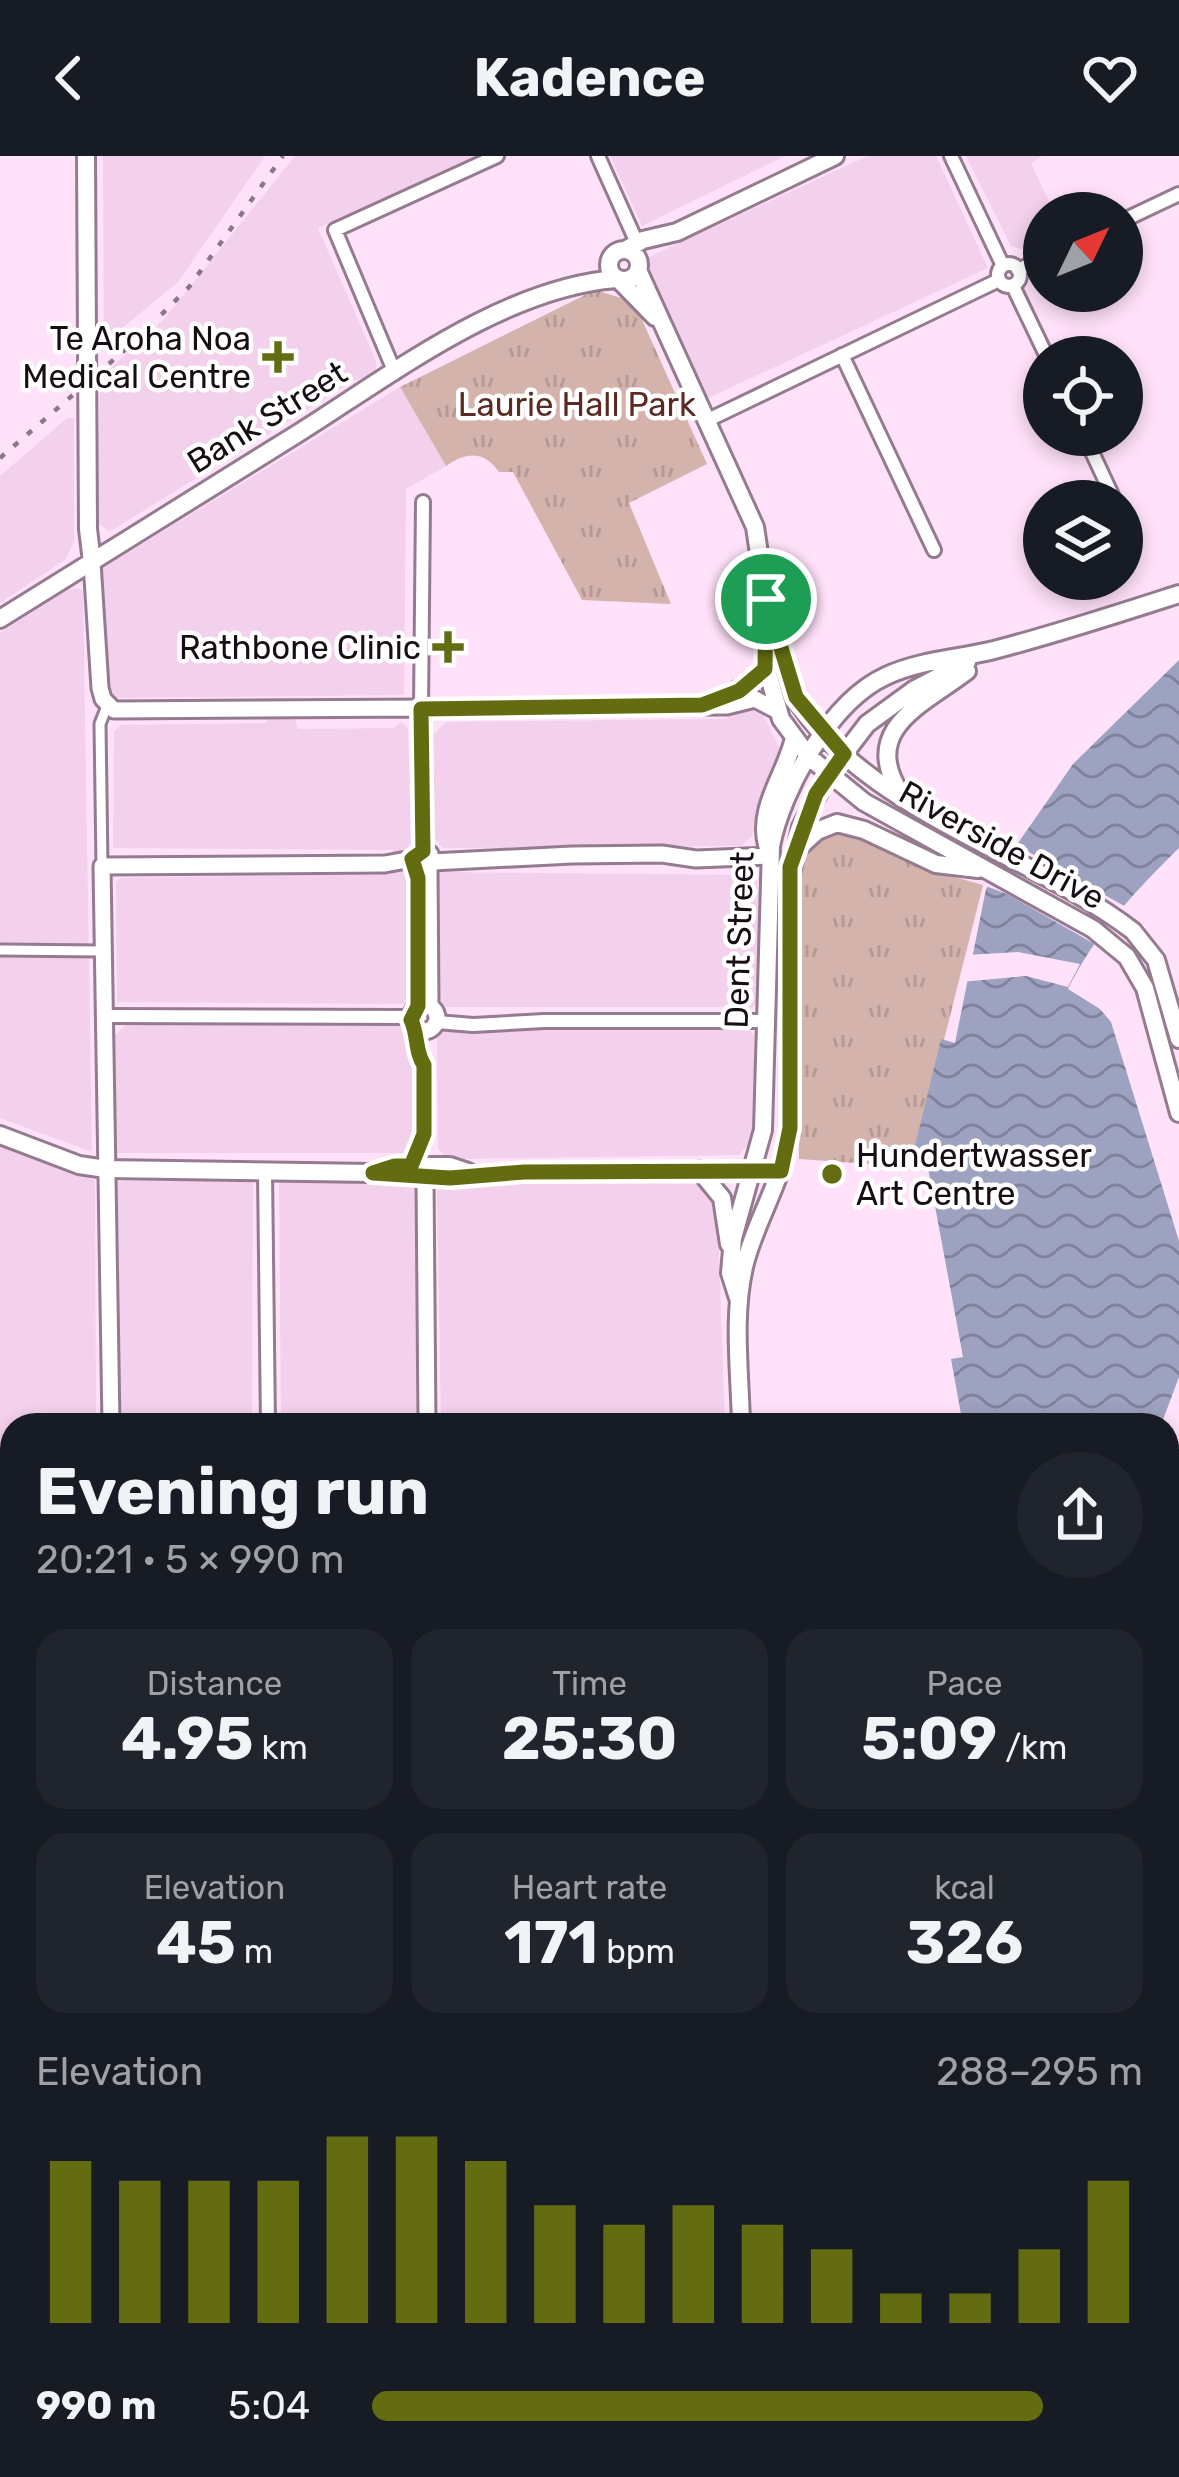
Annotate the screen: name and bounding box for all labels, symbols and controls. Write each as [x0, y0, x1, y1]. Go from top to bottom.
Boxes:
icon: back [36, 45, 102, 111]
icon: heart [1077, 45, 1143, 111]
text: Kadence [473, 46, 706, 110]
north arrow [1023, 192, 1143, 312]
map controls [1023, 192, 1143, 600]
place label: Te Aroha Noa Medical Centre [22, 319, 251, 396]
button: locate [1023, 336, 1143, 456]
marker: Te Aroha Noa Medical Centre [262, 341, 294, 373]
street label: Bank Street [180, 353, 354, 481]
park label: Laurie Hall Park [458, 385, 696, 424]
button: layers [1023, 480, 1143, 600]
pin [715, 548, 817, 650]
icon: arrive [733, 566, 799, 632]
place label: Rathbone Clinic [179, 628, 421, 667]
marker: Rathbone Clinic [432, 631, 464, 663]
street label: Riverside Drive [893, 772, 1111, 918]
street label: Dent Street [716, 851, 762, 1029]
place label: Hundertwasser Art Centre [856, 1136, 1092, 1213]
marker: Hundertwasser Art Centre [819, 1161, 845, 1187]
text: Evening run [36, 1452, 429, 1531]
button: share [1017, 1452, 1143, 1578]
text: 20:21 · 5 × 990 m [36, 1537, 345, 1583]
text: Distance [147, 1664, 282, 1703]
text: Time [552, 1664, 627, 1703]
text: Pace [927, 1664, 1002, 1703]
text: 4.95 [121, 1703, 253, 1774]
text: 25:30 [502, 1703, 677, 1774]
text: 5:09 [862, 1703, 997, 1774]
text: km [253, 1728, 308, 1767]
text: /km [997, 1728, 1067, 1767]
text: Elevation [144, 1868, 285, 1907]
text: Heart rate [512, 1868, 667, 1907]
text: kcal [934, 1868, 995, 1907]
text: 45 [156, 1907, 236, 1978]
text: 171 [504, 1907, 598, 1978]
text: 326 [906, 1907, 1023, 1978]
text: m [236, 1932, 273, 1971]
text: bpm [598, 1932, 675, 1971]
text: Elevation [36, 2049, 203, 2095]
text: 288–295 m [936, 2049, 1143, 2095]
text: 990 m [36, 2383, 157, 2429]
text: 5:04 [228, 2383, 310, 2429]

